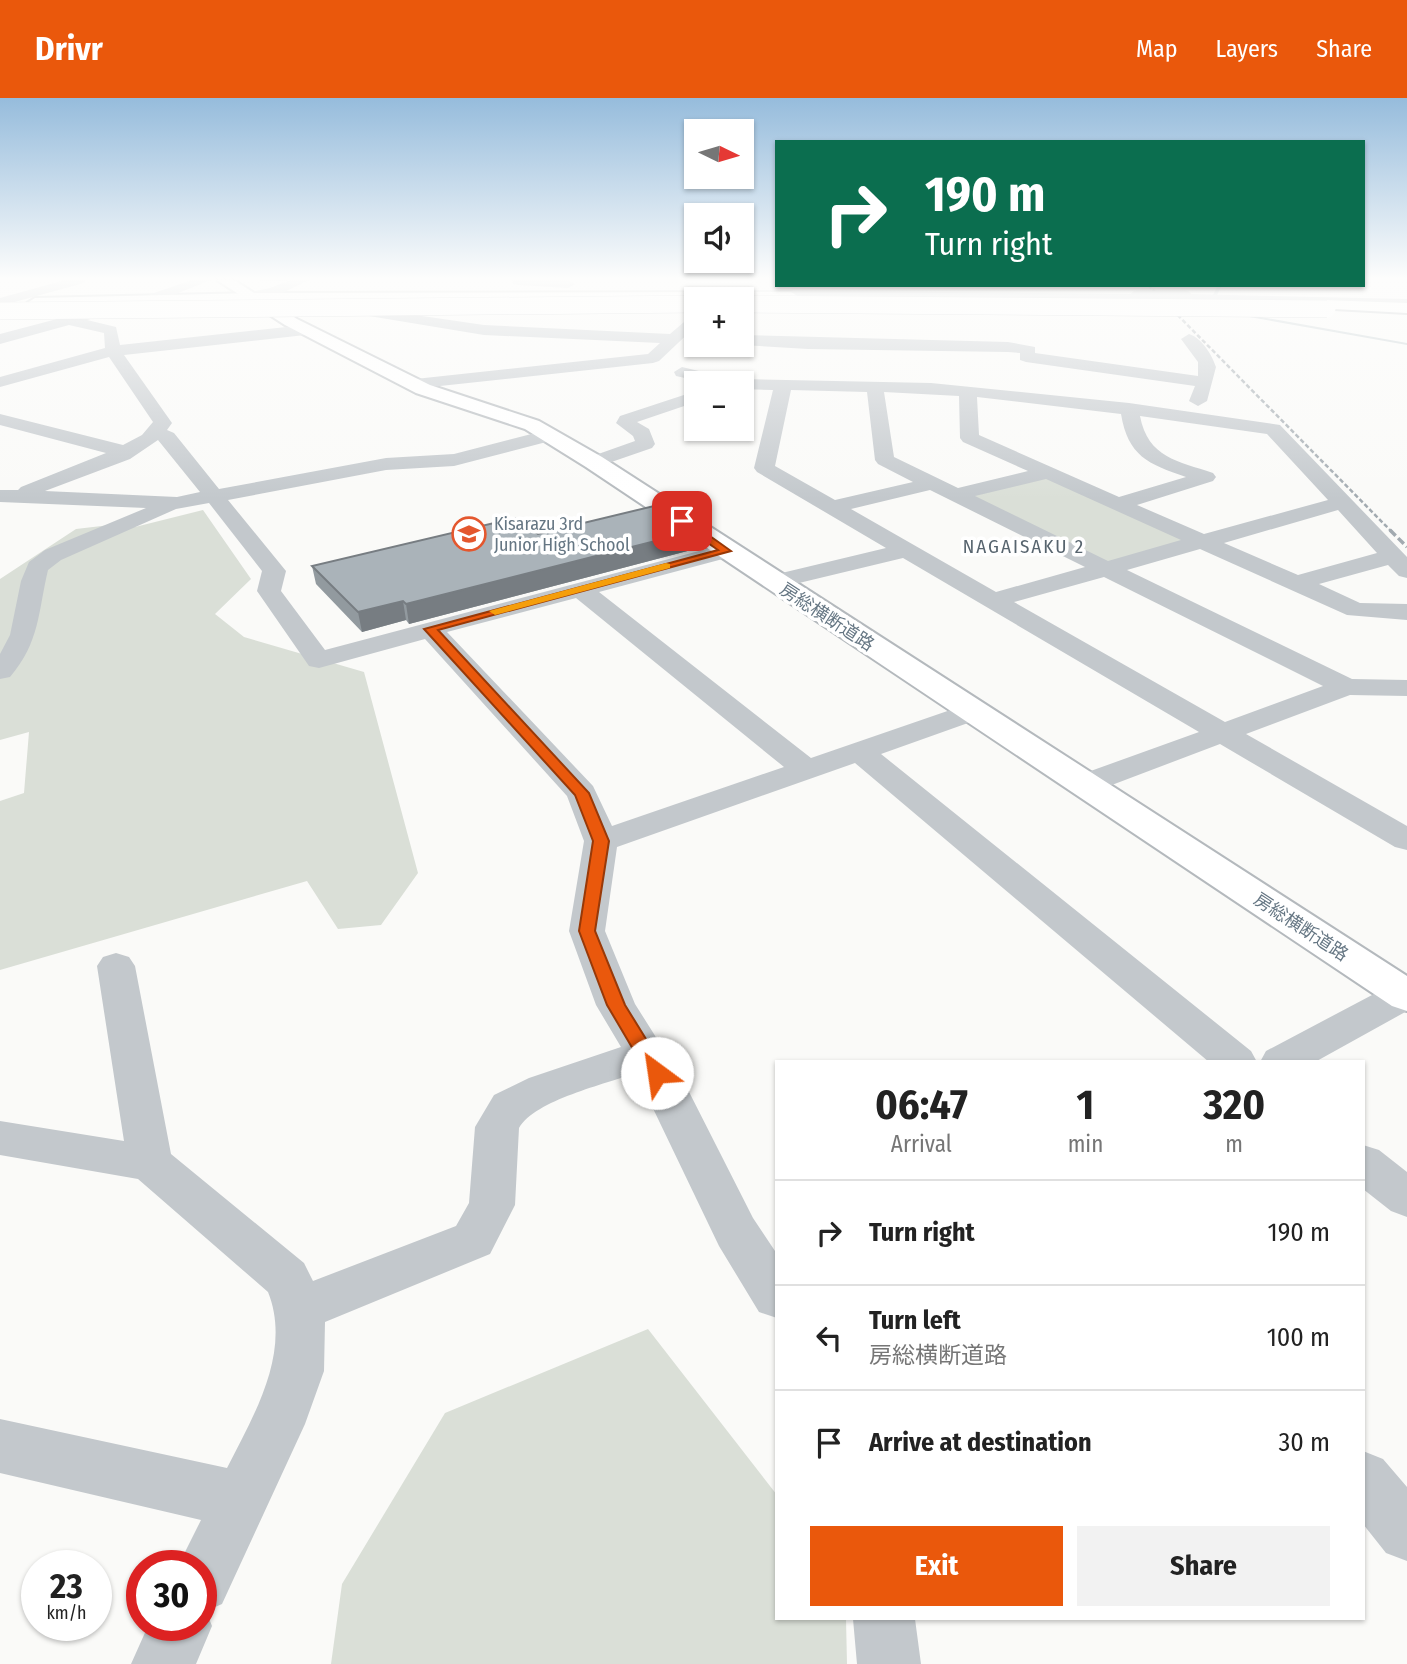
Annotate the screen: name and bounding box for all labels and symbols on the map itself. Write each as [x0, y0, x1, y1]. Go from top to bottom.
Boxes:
north arrow [684, 119, 754, 189]
pin [652, 491, 712, 551]
place label: Kisarazu 3rd Junior High School [494, 513, 630, 556]
school or university icon: Kisarazu 3rd Junior High School [450, 515, 488, 553]
district label: NAGAISAKU 2 [963, 535, 1085, 558]
street label: 房総横断道路 [776, 578, 878, 656]
street label: 房総横断道路 [1250, 888, 1352, 966]
position arrow [620, 1036, 694, 1110]
speed limit sign: 30 [126, 1550, 217, 1641]

